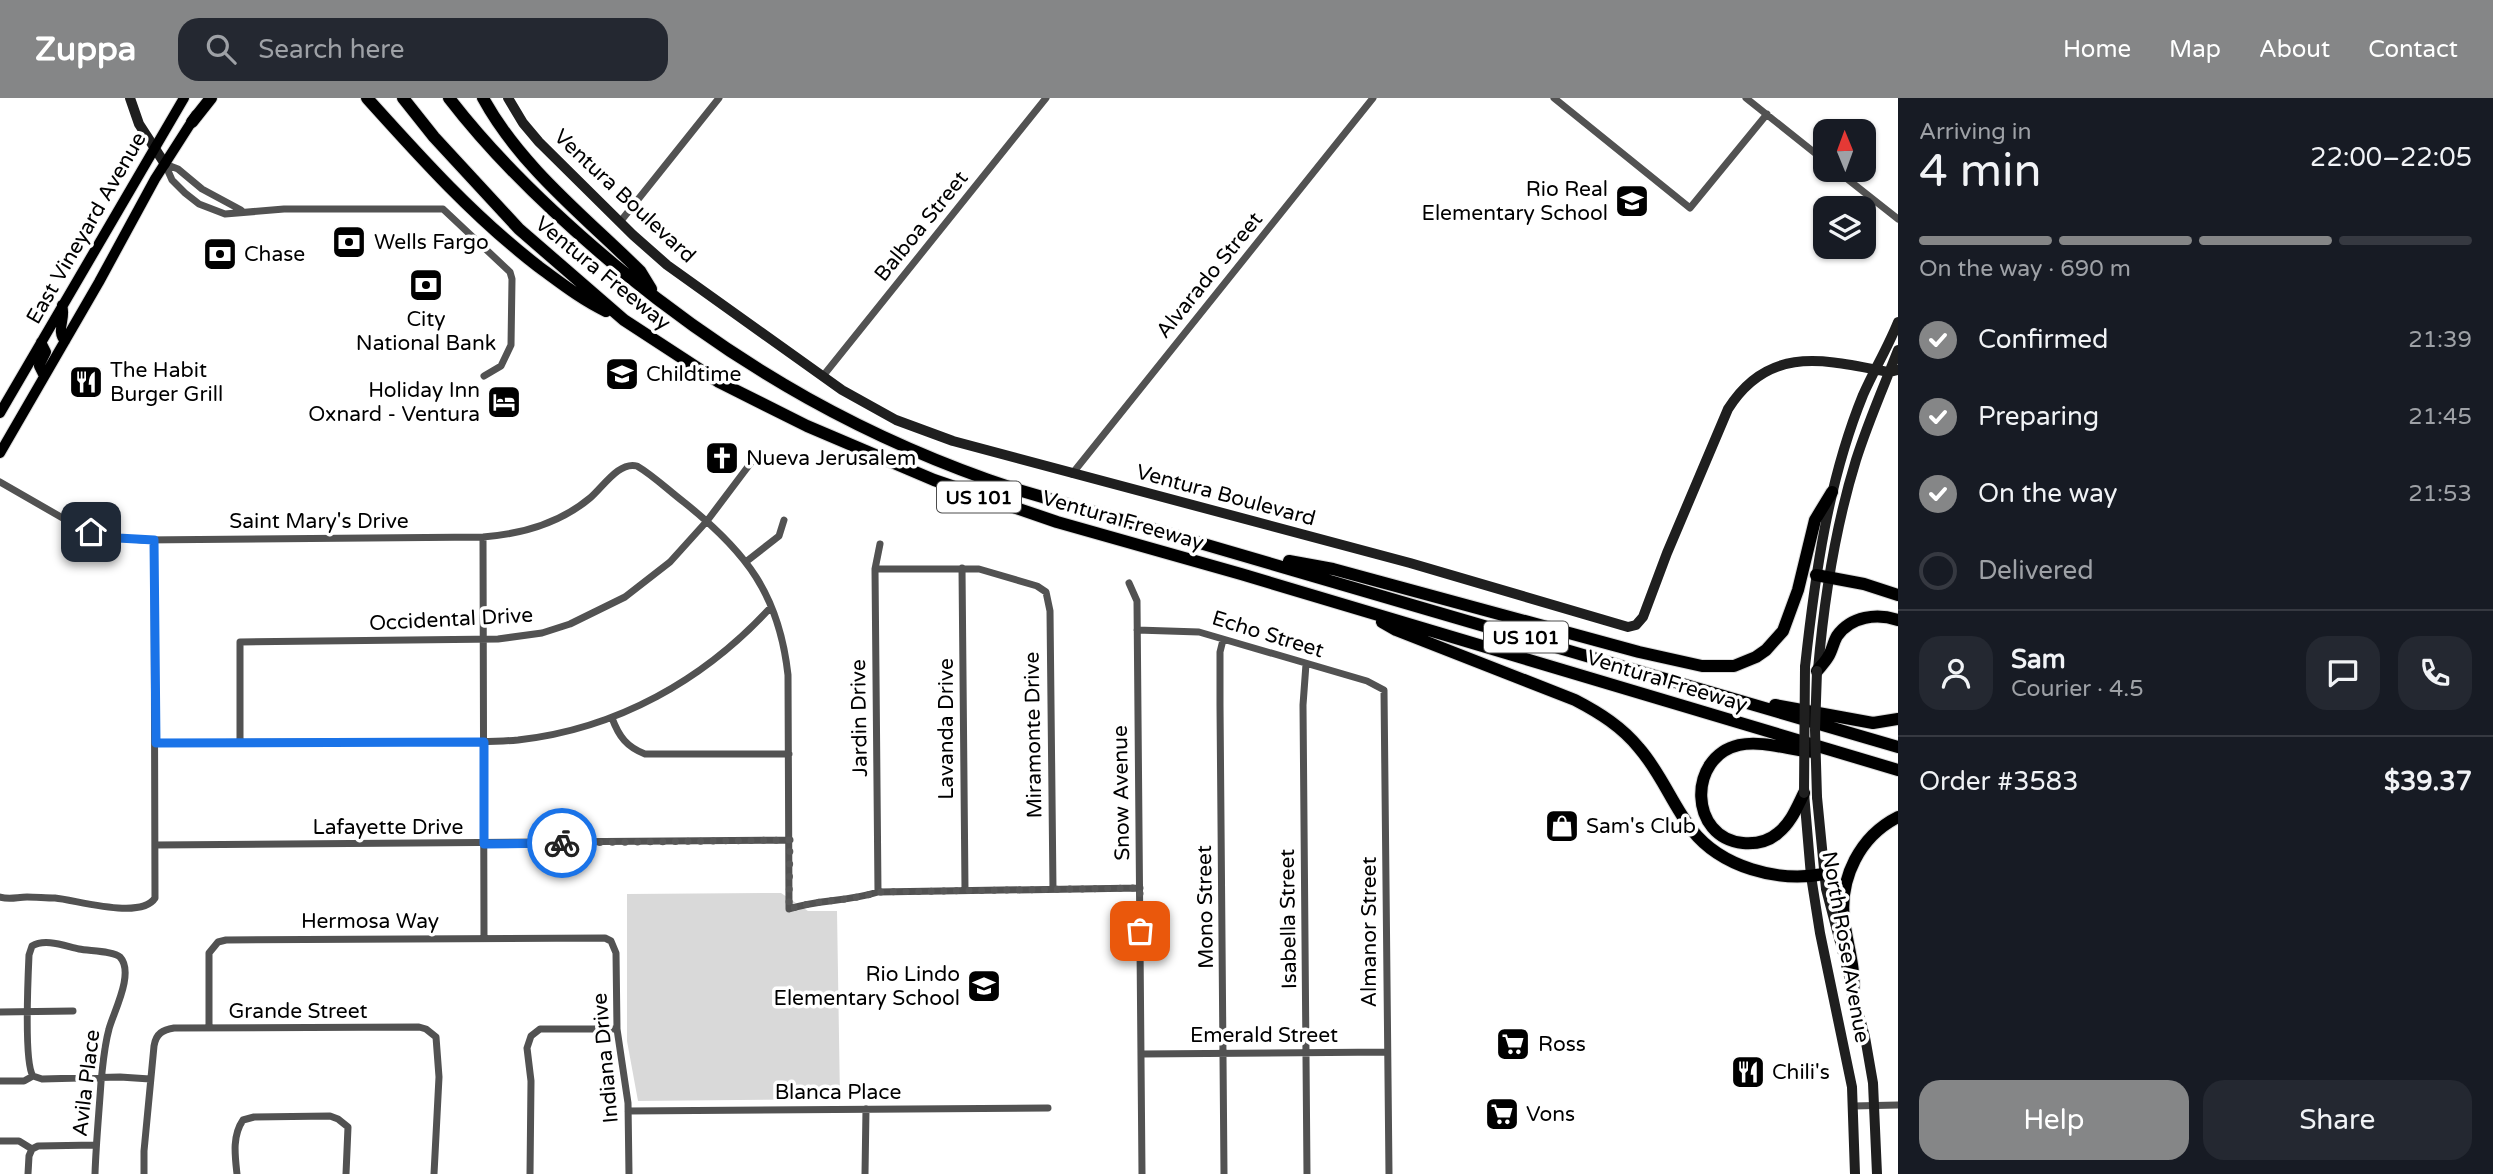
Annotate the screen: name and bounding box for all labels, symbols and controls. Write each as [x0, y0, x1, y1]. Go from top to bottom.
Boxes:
search box [178, 18, 668, 81]
text: Zuppa [35, 30, 136, 69]
icon: search [202, 30, 240, 68]
text: Search here [258, 34, 405, 65]
text: Home [2063, 35, 2131, 64]
text: Map [2169, 35, 2221, 64]
text: About [2259, 35, 2330, 64]
text: Contact [2368, 35, 2458, 64]
text: Arriving in [1919, 118, 2032, 146]
north arrow [1813, 119, 1876, 182]
map controls [1813, 119, 1876, 259]
street label: Ventura Boulevard [549, 124, 701, 269]
street label: East Vineyard Avenue [21, 128, 152, 329]
text: 22:00–22:05 [2310, 142, 2472, 173]
text: 4 min [1919, 144, 2042, 199]
street label: Balboa Street [869, 166, 974, 287]
place label: Rio Real Elementary School [1421, 177, 1608, 226]
school or university icon: Rio Real Elementary School [1613, 182, 1651, 220]
button: layers [1813, 196, 1876, 259]
street label: Alvarado Street [1151, 207, 1268, 343]
street label: Ventura Freeway [530, 211, 675, 336]
bank icon: Wells Fargo [330, 223, 368, 261]
place label: Wells Fargo [374, 230, 489, 255]
bank icon: Chase [201, 235, 239, 273]
place label: Chase [244, 242, 305, 267]
text: On the way · 690 m [1919, 255, 2131, 283]
bank icon: City National Bank [407, 266, 445, 304]
place label: City National Bank [356, 307, 496, 356]
icon: check [1919, 321, 1957, 359]
text: Confirmed [1978, 324, 2108, 355]
text: 21:39 [2408, 326, 2472, 354]
school or university icon: Childtime [603, 355, 641, 393]
place label: The Habit Burger Grill [110, 358, 223, 407]
place label: Childtime [646, 362, 742, 387]
restaurant icon: The Habit Burger Grill [67, 363, 105, 401]
place label: Holiday Inn Oxnard - Ventura [308, 378, 480, 427]
hotel icon: Holiday Inn Oxnard - Ventura [485, 383, 523, 421]
icon: check [1919, 398, 1957, 436]
text: Preparing [1978, 401, 2099, 432]
text: 21:45 [2408, 403, 2472, 431]
church icon: Nueva Jerusalem [703, 439, 741, 477]
place label: Nueva Jerusalem [746, 446, 916, 471]
street label: Ventura Boulevard [1133, 459, 1318, 531]
icon: check [1919, 475, 1957, 513]
text: On the way [1978, 478, 2118, 509]
text: 21:53 [2408, 480, 2472, 508]
road number: US 101 [937, 482, 1021, 512]
street label: Ventura Freeway [1039, 485, 1207, 556]
pin [61, 502, 121, 562]
street label: Saint Mary's Drive [229, 509, 409, 534]
icon: home [72, 513, 110, 551]
text: Delivered [1978, 555, 2094, 586]
street label: Occidental Drive [368, 603, 534, 636]
street label: Echo Street [1209, 606, 1327, 663]
road number: US 101 [1484, 622, 1568, 652]
button: person [1919, 636, 1993, 710]
button: chat [2306, 636, 2380, 710]
button: phone [2398, 636, 2472, 710]
text: Sam [2011, 644, 2066, 675]
street label: Ventura Freeway [1583, 645, 1750, 718]
street label: Miramonte Drive [1020, 651, 1047, 819]
street label: Lavanda Drive [934, 658, 959, 800]
street label: Jardin Drive [846, 659, 873, 777]
text: Courier · 4.5 [2011, 675, 2144, 703]
street label: Snow Avenue [1108, 725, 1135, 861]
text: Order #3583 [1919, 766, 2079, 797]
text: $39.37 [2384, 766, 2472, 797]
shop icon: Sam's Club [1543, 807, 1581, 845]
courier [527, 808, 597, 878]
place label: Sam's Club [1586, 814, 1696, 839]
street label: Lafayette Drive [313, 815, 464, 840]
icon: bike [543, 824, 581, 862]
street label: Mono Street [1192, 845, 1219, 969]
street label: Isabella Street [1275, 849, 1302, 989]
street label: North Rose Avenue [1816, 849, 1875, 1045]
street label: Almanor Street [1357, 857, 1382, 1007]
pin [1110, 901, 1170, 961]
street label: Hermosa Way [301, 909, 439, 934]
icon: bag [1121, 912, 1159, 950]
place label: Rio Lindo Elementary School [773, 962, 960, 1011]
school or university icon: Rio Lindo Elementary School [965, 967, 1003, 1005]
street label: Indiana Drive [587, 992, 624, 1124]
street label: Grande Street [228, 999, 368, 1024]
street label: Emerald Street [1190, 1023, 1338, 1048]
supermarket icon: Ross [1494, 1025, 1532, 1063]
street label: Avila Place [68, 1028, 105, 1138]
place label: Ross [1538, 1032, 1586, 1057]
restaurant icon: Chili's [1729, 1053, 1767, 1091]
place label: Chili's [1772, 1060, 1830, 1085]
street label: Blanca Place [775, 1080, 901, 1105]
button: Help [1919, 1080, 2189, 1160]
button: Share [2203, 1080, 2472, 1160]
supermarket icon: Vons [1483, 1095, 1521, 1133]
place label: Vons [1526, 1102, 1575, 1127]

